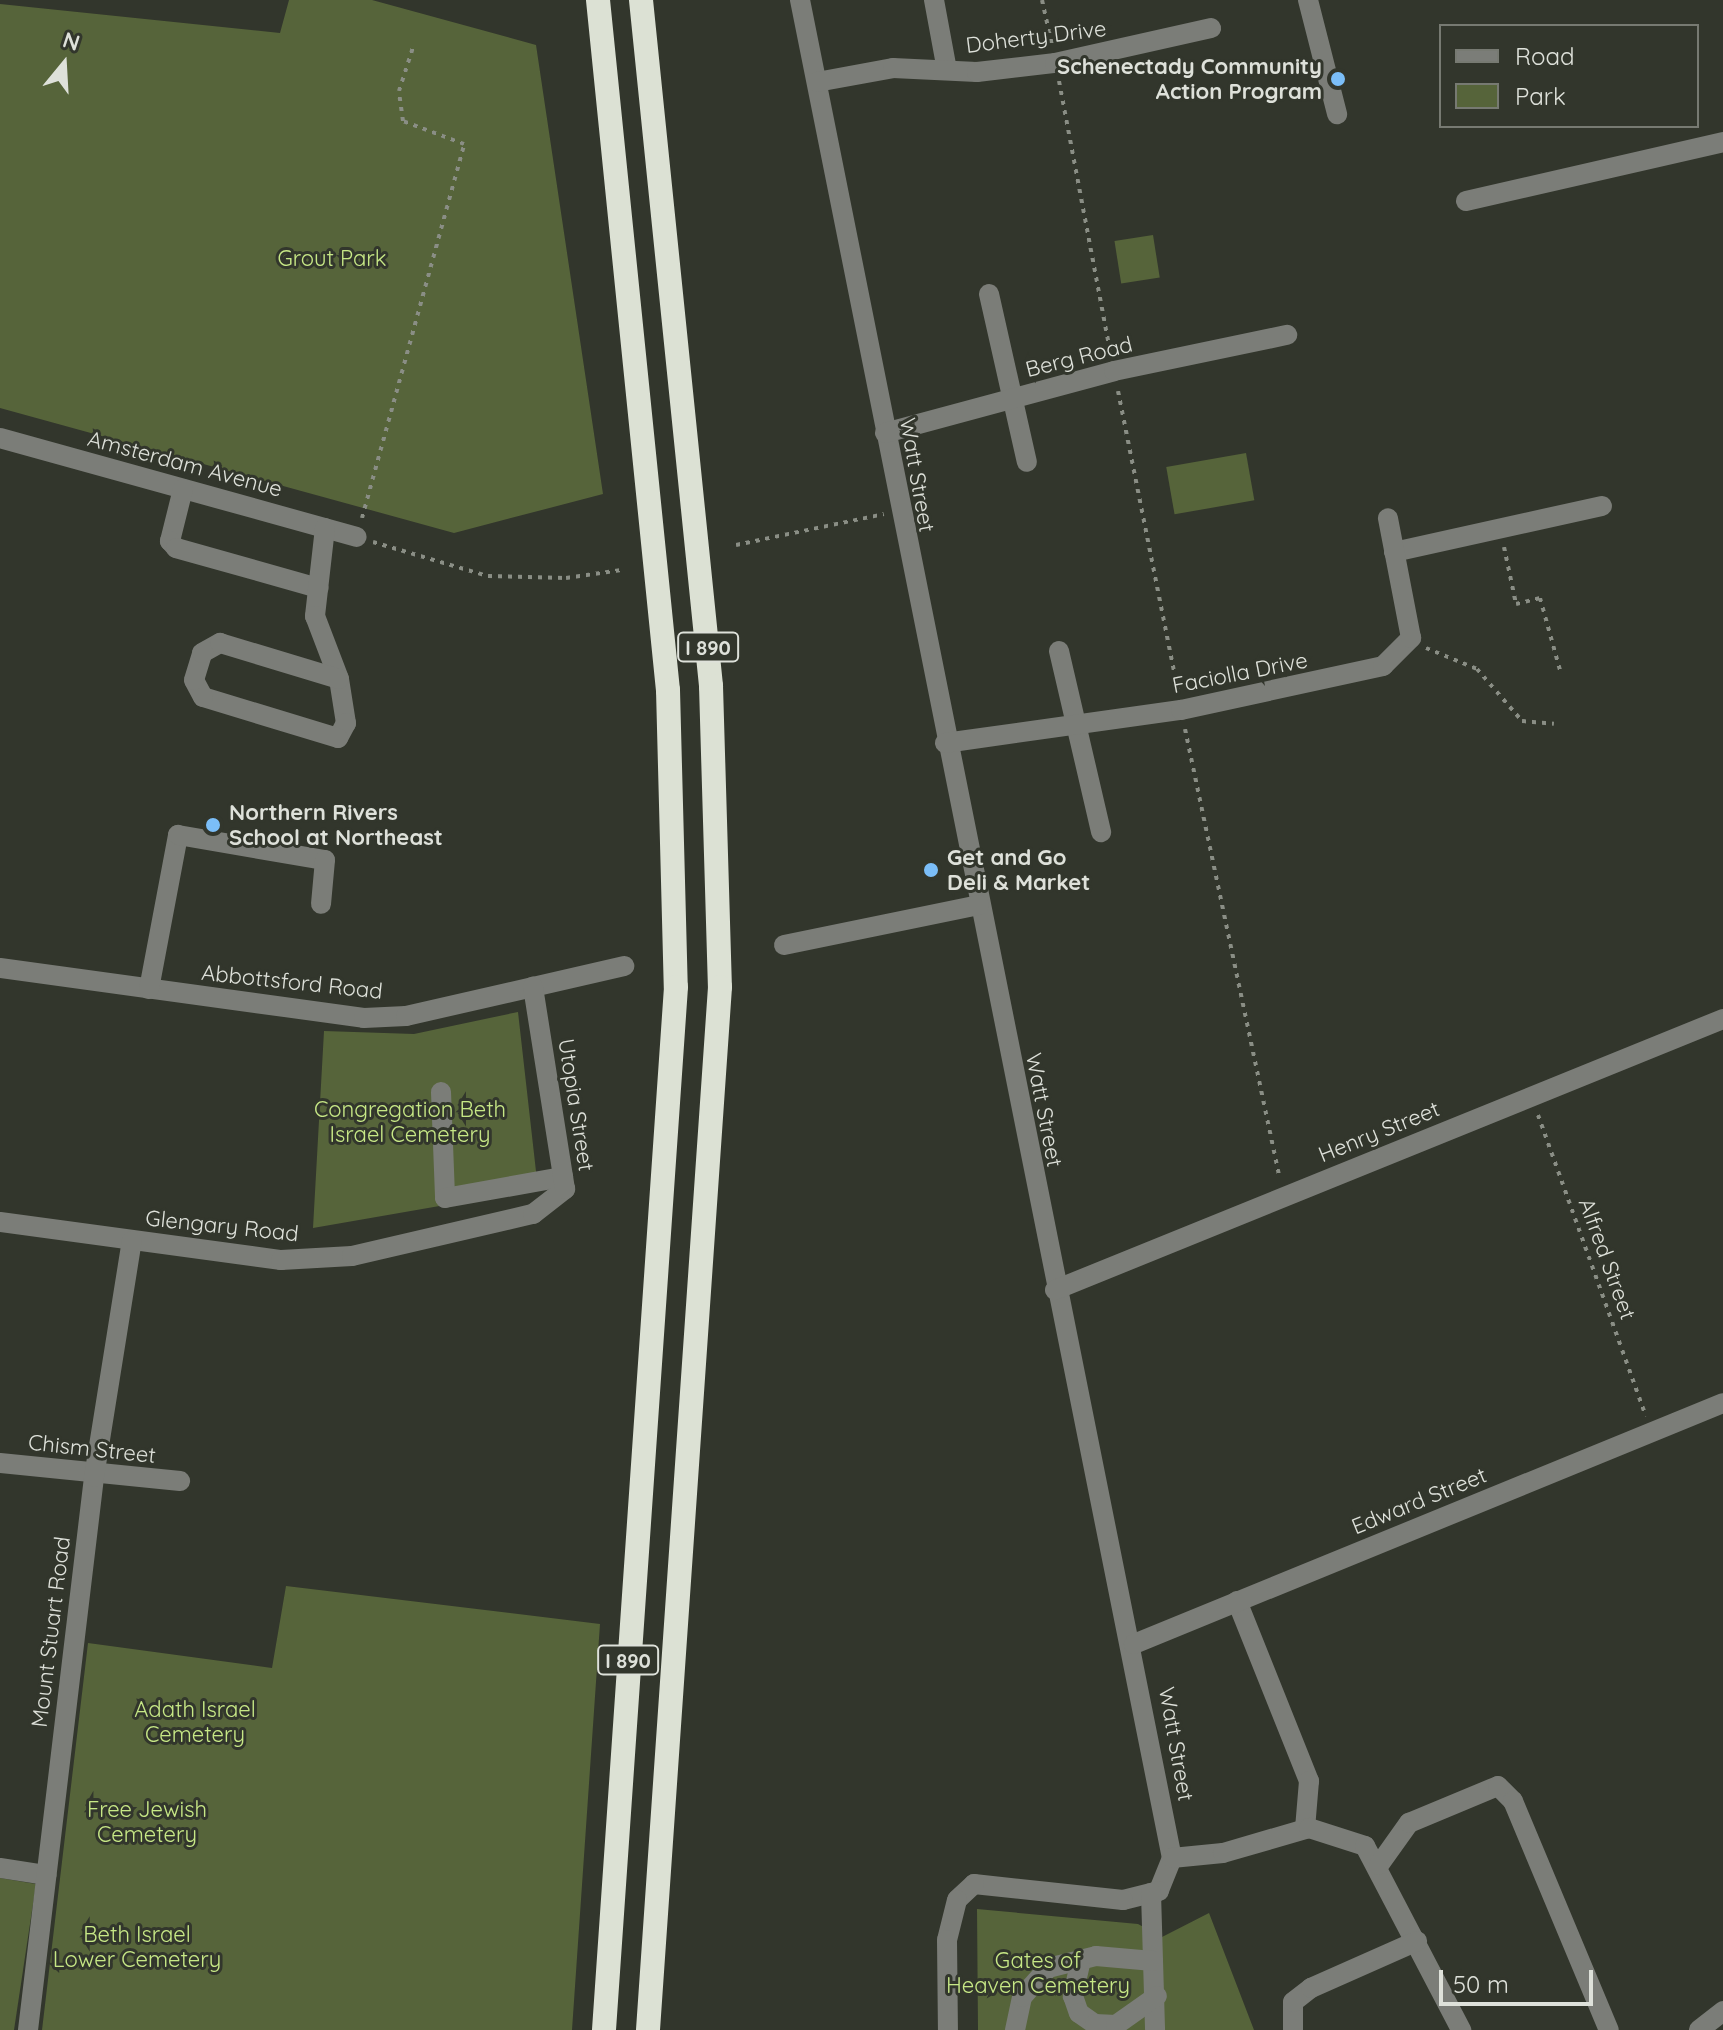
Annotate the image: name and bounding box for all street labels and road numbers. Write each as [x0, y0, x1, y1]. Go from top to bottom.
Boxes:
street label: Doherty Drive [964, 15, 1108, 59]
street label: Berg Road [1023, 331, 1135, 383]
street label: Watt Street [894, 416, 940, 534]
street label: Amsterdam Avenue [85, 425, 285, 503]
road number: I 890 [676, 631, 740, 663]
street label: Faciolla Drive [1170, 647, 1310, 699]
street label: Abbottsford Road [200, 959, 384, 1005]
street label: Utopia Street [552, 1037, 600, 1173]
street label: Watt Street [1020, 1051, 1068, 1169]
street label: Henry Street [1315, 1096, 1443, 1168]
street label: Alfred Street [1573, 1195, 1641, 1323]
street label: Glengary Road [144, 1205, 300, 1247]
street label: Chism Street [27, 1429, 157, 1469]
street label: Edward Street [1348, 1462, 1490, 1540]
street label: Mount Stuart Road [26, 1535, 76, 1729]
road number: I 890 [596, 1644, 660, 1676]
street label: Watt Street [1153, 1685, 1199, 1803]

